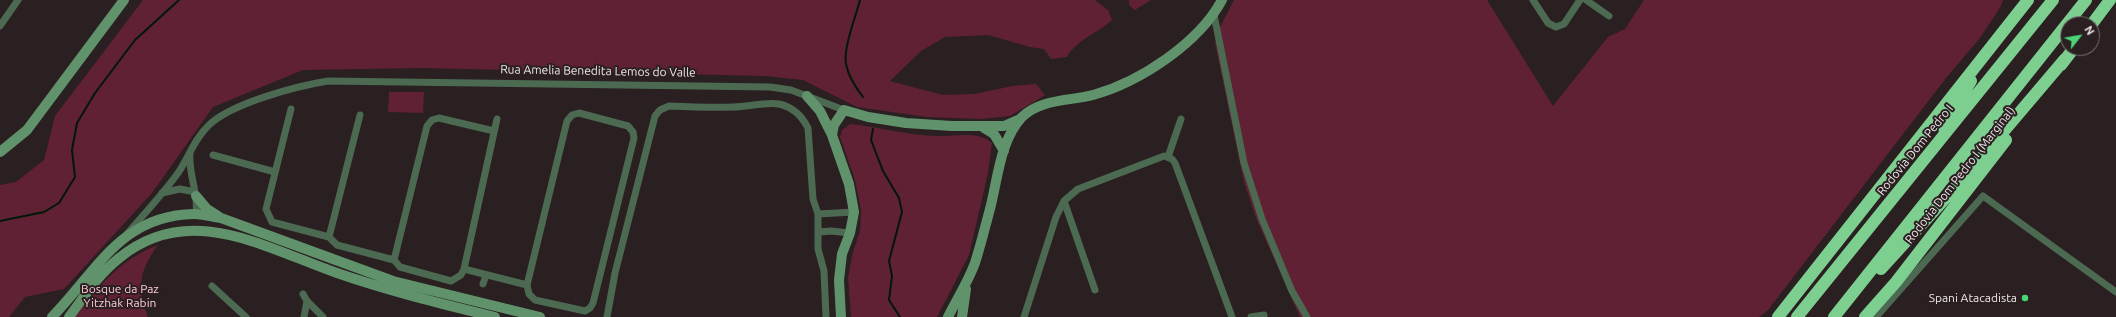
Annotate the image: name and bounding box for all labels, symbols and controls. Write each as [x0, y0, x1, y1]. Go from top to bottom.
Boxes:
north arrow [2060, 16, 2100, 56]
text: N [2082, 24, 2097, 37]
street label: Rua Amelia Benedita Lemos do Valle [500, 62, 696, 80]
street label: Rodovia Dom Pedro I [1874, 102, 1956, 198]
street label: Rodovia Dom Pedro I (Marginal) [1902, 104, 2018, 246]
park label: Bosque da Paz Yitzhak Rabin [81, 282, 159, 310]
place label: Spani Atacadista [1929, 291, 2017, 305]
marker: Spani Atacadista [2020, 293, 2030, 303]

